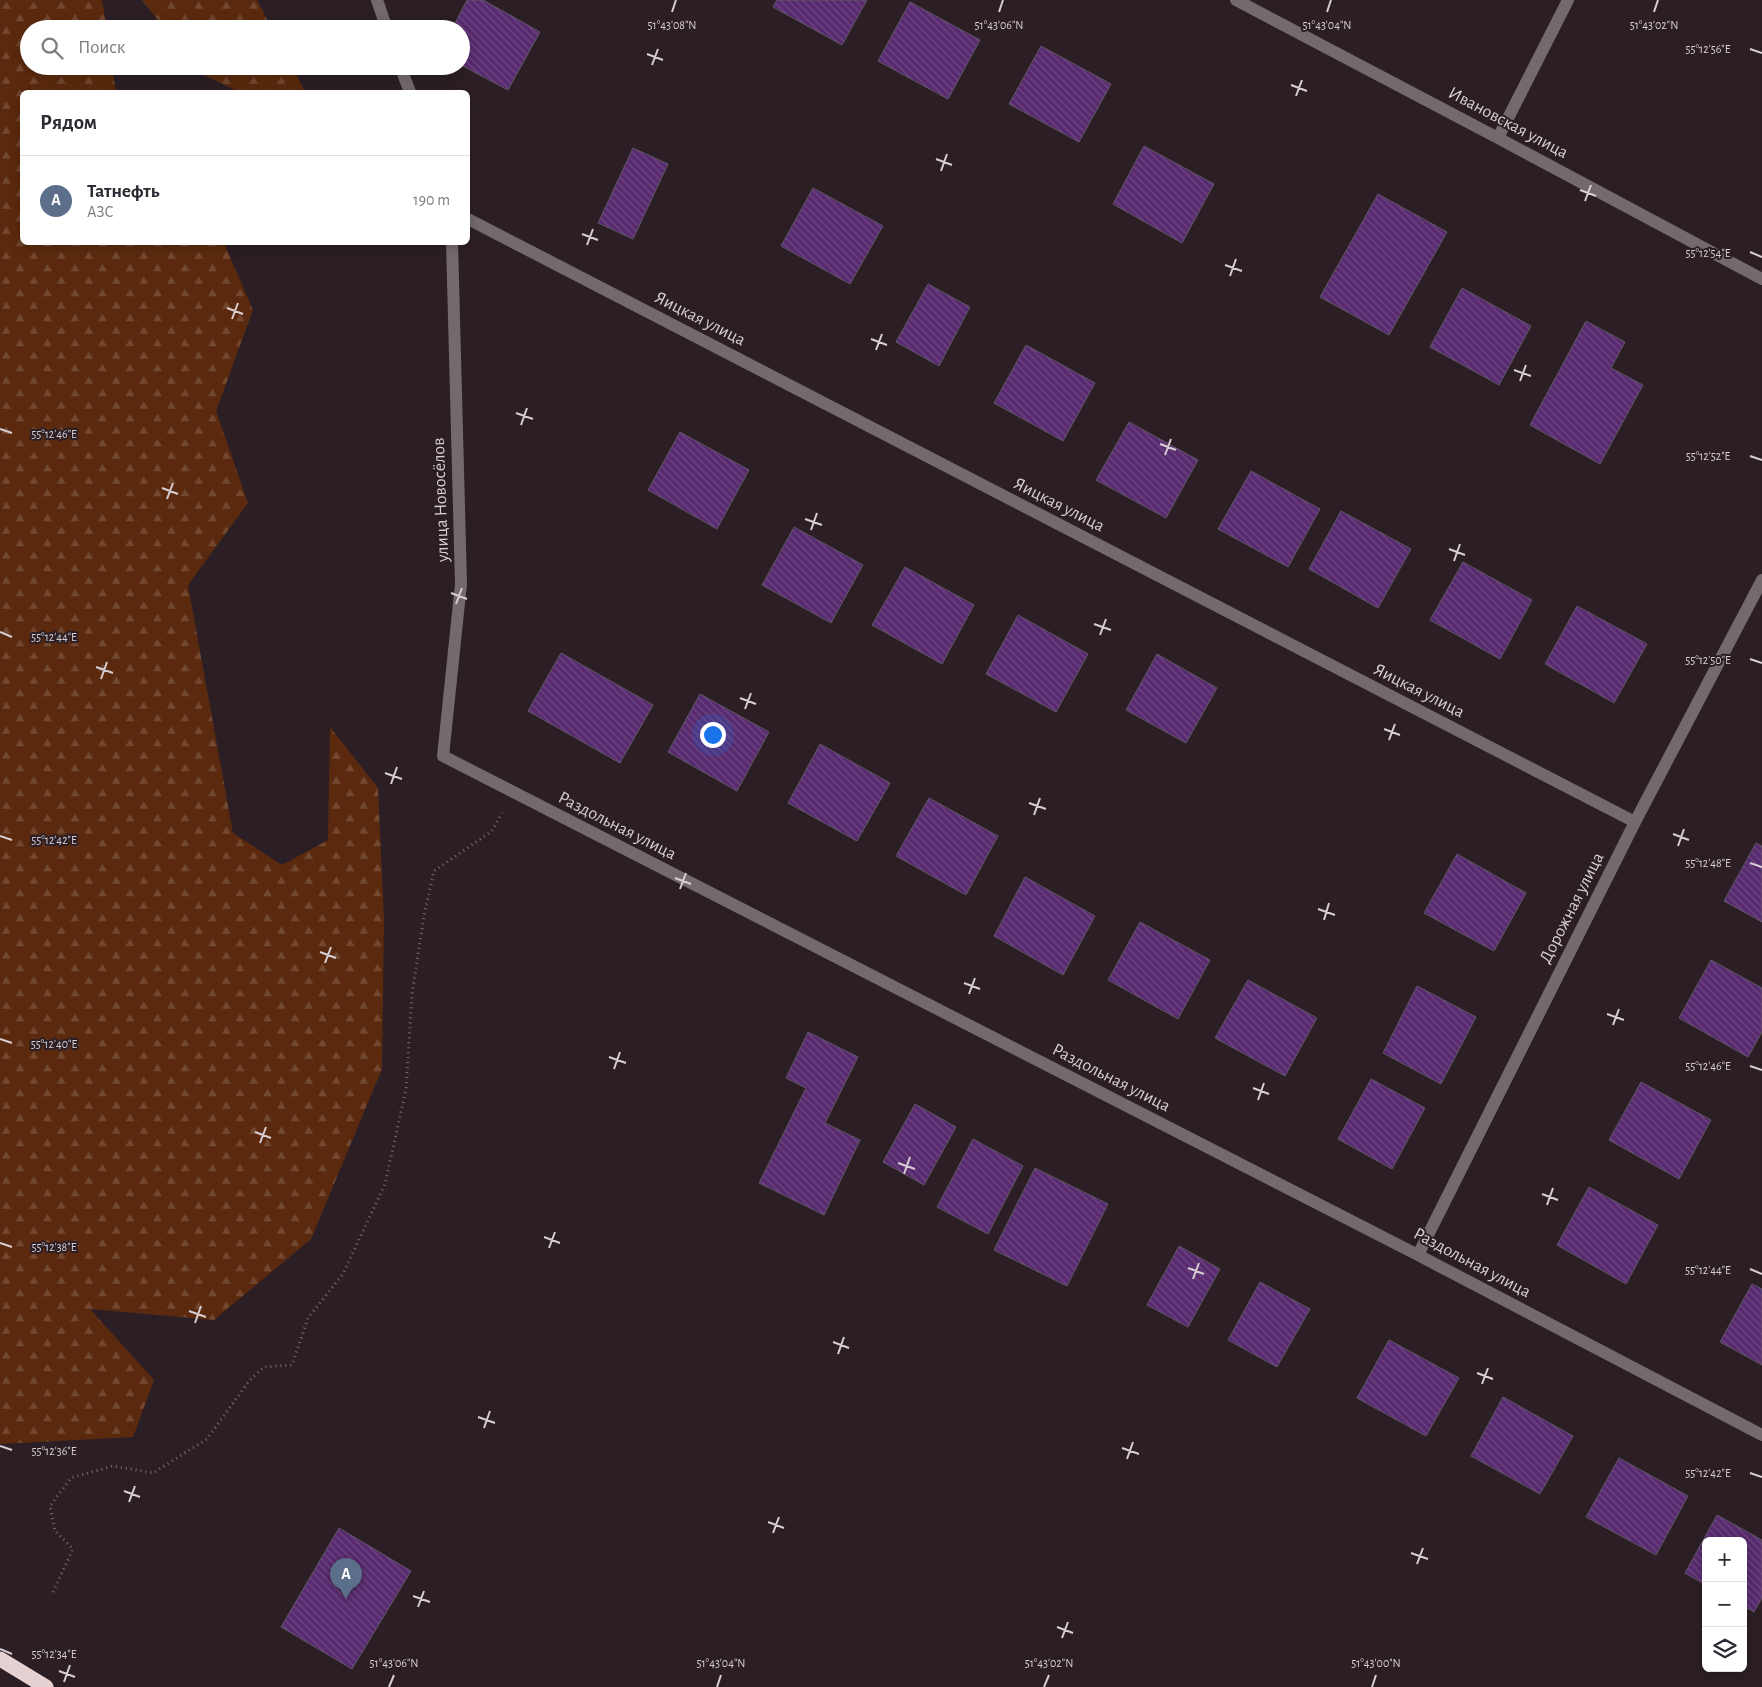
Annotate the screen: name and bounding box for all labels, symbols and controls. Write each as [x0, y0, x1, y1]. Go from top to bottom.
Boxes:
text: 51°43'08"N [648, 19, 696, 31]
text: 51°43'06"N [975, 19, 1023, 31]
text: 51°43'04"N [1302, 19, 1352, 31]
text: 51°43'02"N [1630, 19, 1678, 31]
search box [20, 20, 470, 75]
icon: search [38, 34, 66, 62]
text: Поиск [78, 38, 125, 57]
text: 55°12'56"E [1686, 43, 1731, 55]
street label: Ивановская улица [1445, 84, 1571, 162]
text: Рядом [40, 112, 97, 133]
text: Татнефть [87, 182, 160, 201]
text: A [51, 192, 61, 208]
text: 190 m [413, 192, 450, 208]
text: АЗС [87, 204, 114, 220]
text: 55°12'54"E [1685, 247, 1731, 259]
street label: Яицкая улица [652, 288, 748, 350]
text: 55°12'46"E [31, 428, 77, 440]
street label: улица Новосёлов [430, 437, 452, 564]
text: 55°12'52"E [1686, 450, 1731, 462]
street label: Яицкая улица [1011, 474, 1107, 536]
text: 55°12'44"E [31, 631, 77, 643]
text: 55°12'50"E [1685, 654, 1731, 666]
street label: Яицкая улица [1371, 660, 1467, 722]
your location [700, 722, 726, 748]
street label: Раздольная улица [555, 789, 679, 863]
text: 55°12'42"E [31, 834, 77, 846]
street label: Дорожная улица [1536, 850, 1608, 966]
text: 55°12'48"E [1685, 857, 1731, 869]
text: 55°12'40"E [31, 1038, 77, 1050]
street label: Раздольная улица [1049, 1041, 1173, 1115]
text: 55°12'46"E [1685, 1060, 1731, 1072]
street label: Раздольная улица [1410, 1225, 1534, 1301]
text: 55°12'38"E [32, 1241, 77, 1253]
text: 55°12'44"E [1685, 1264, 1731, 1276]
text: 55°12'36"E [32, 1445, 77, 1457]
text: 55°12'42"E [1685, 1467, 1731, 1479]
map controls [1702, 1537, 1747, 1672]
button: + [1702, 1537, 1747, 1582]
pin: A [330, 1558, 362, 1599]
button: − [1702, 1582, 1747, 1627]
button: layers [1702, 1627, 1747, 1672]
text: 55°12'34"E [32, 1648, 77, 1660]
text: 51°43'06"N [370, 1657, 418, 1669]
text: 51°43'04"N [696, 1657, 746, 1669]
text: 51°43'02"N [1025, 1657, 1073, 1669]
text: 51°43'00"N [1351, 1657, 1401, 1669]

